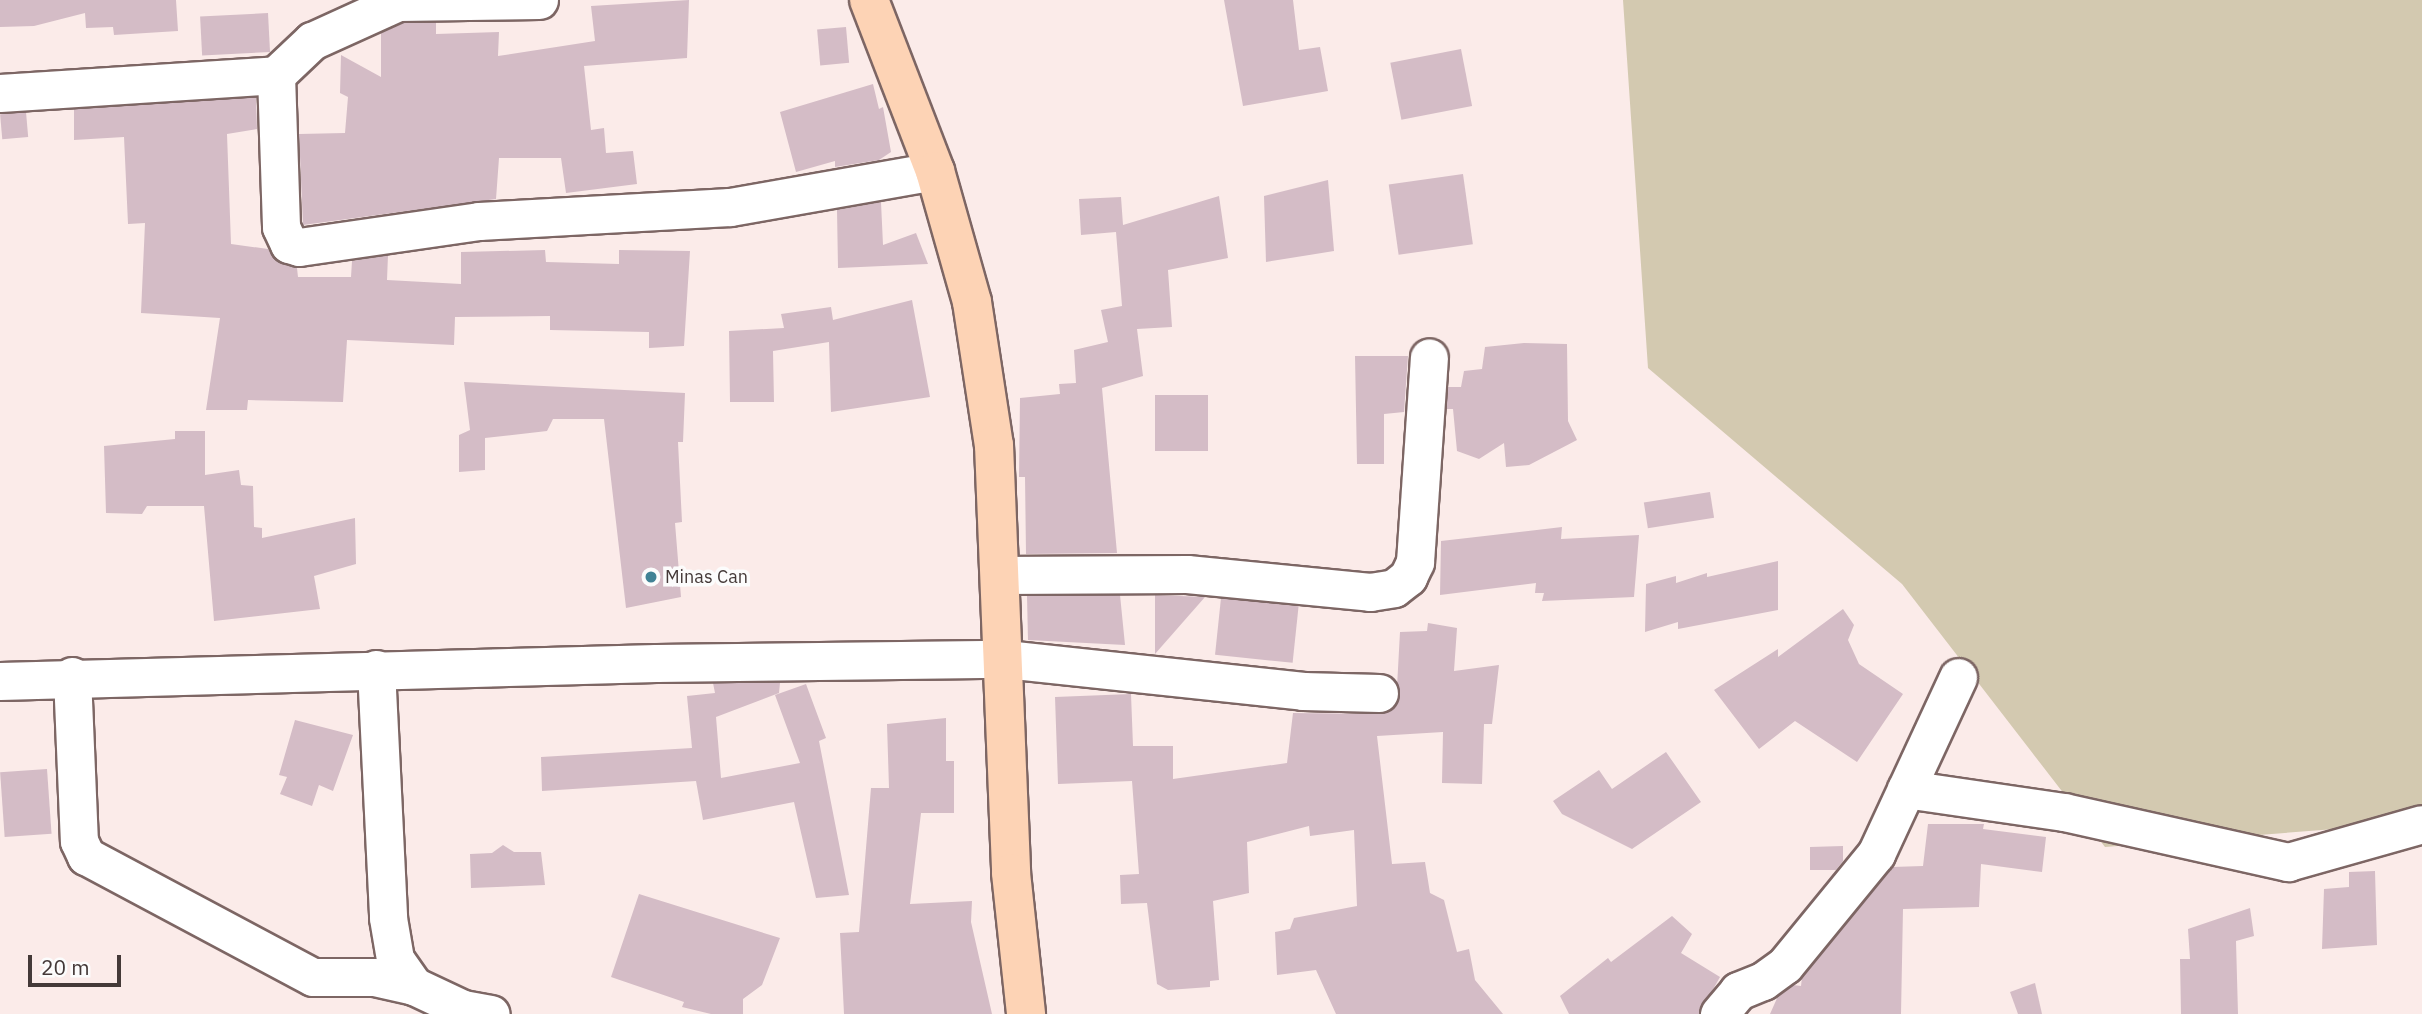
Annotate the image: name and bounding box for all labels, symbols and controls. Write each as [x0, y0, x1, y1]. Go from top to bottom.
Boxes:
place label: Minas Can [665, 566, 748, 588]
marker: Minas Can [643, 569, 659, 585]
scale bar [32, 940, 124, 984]
text: 20 m [41, 953, 90, 981]

